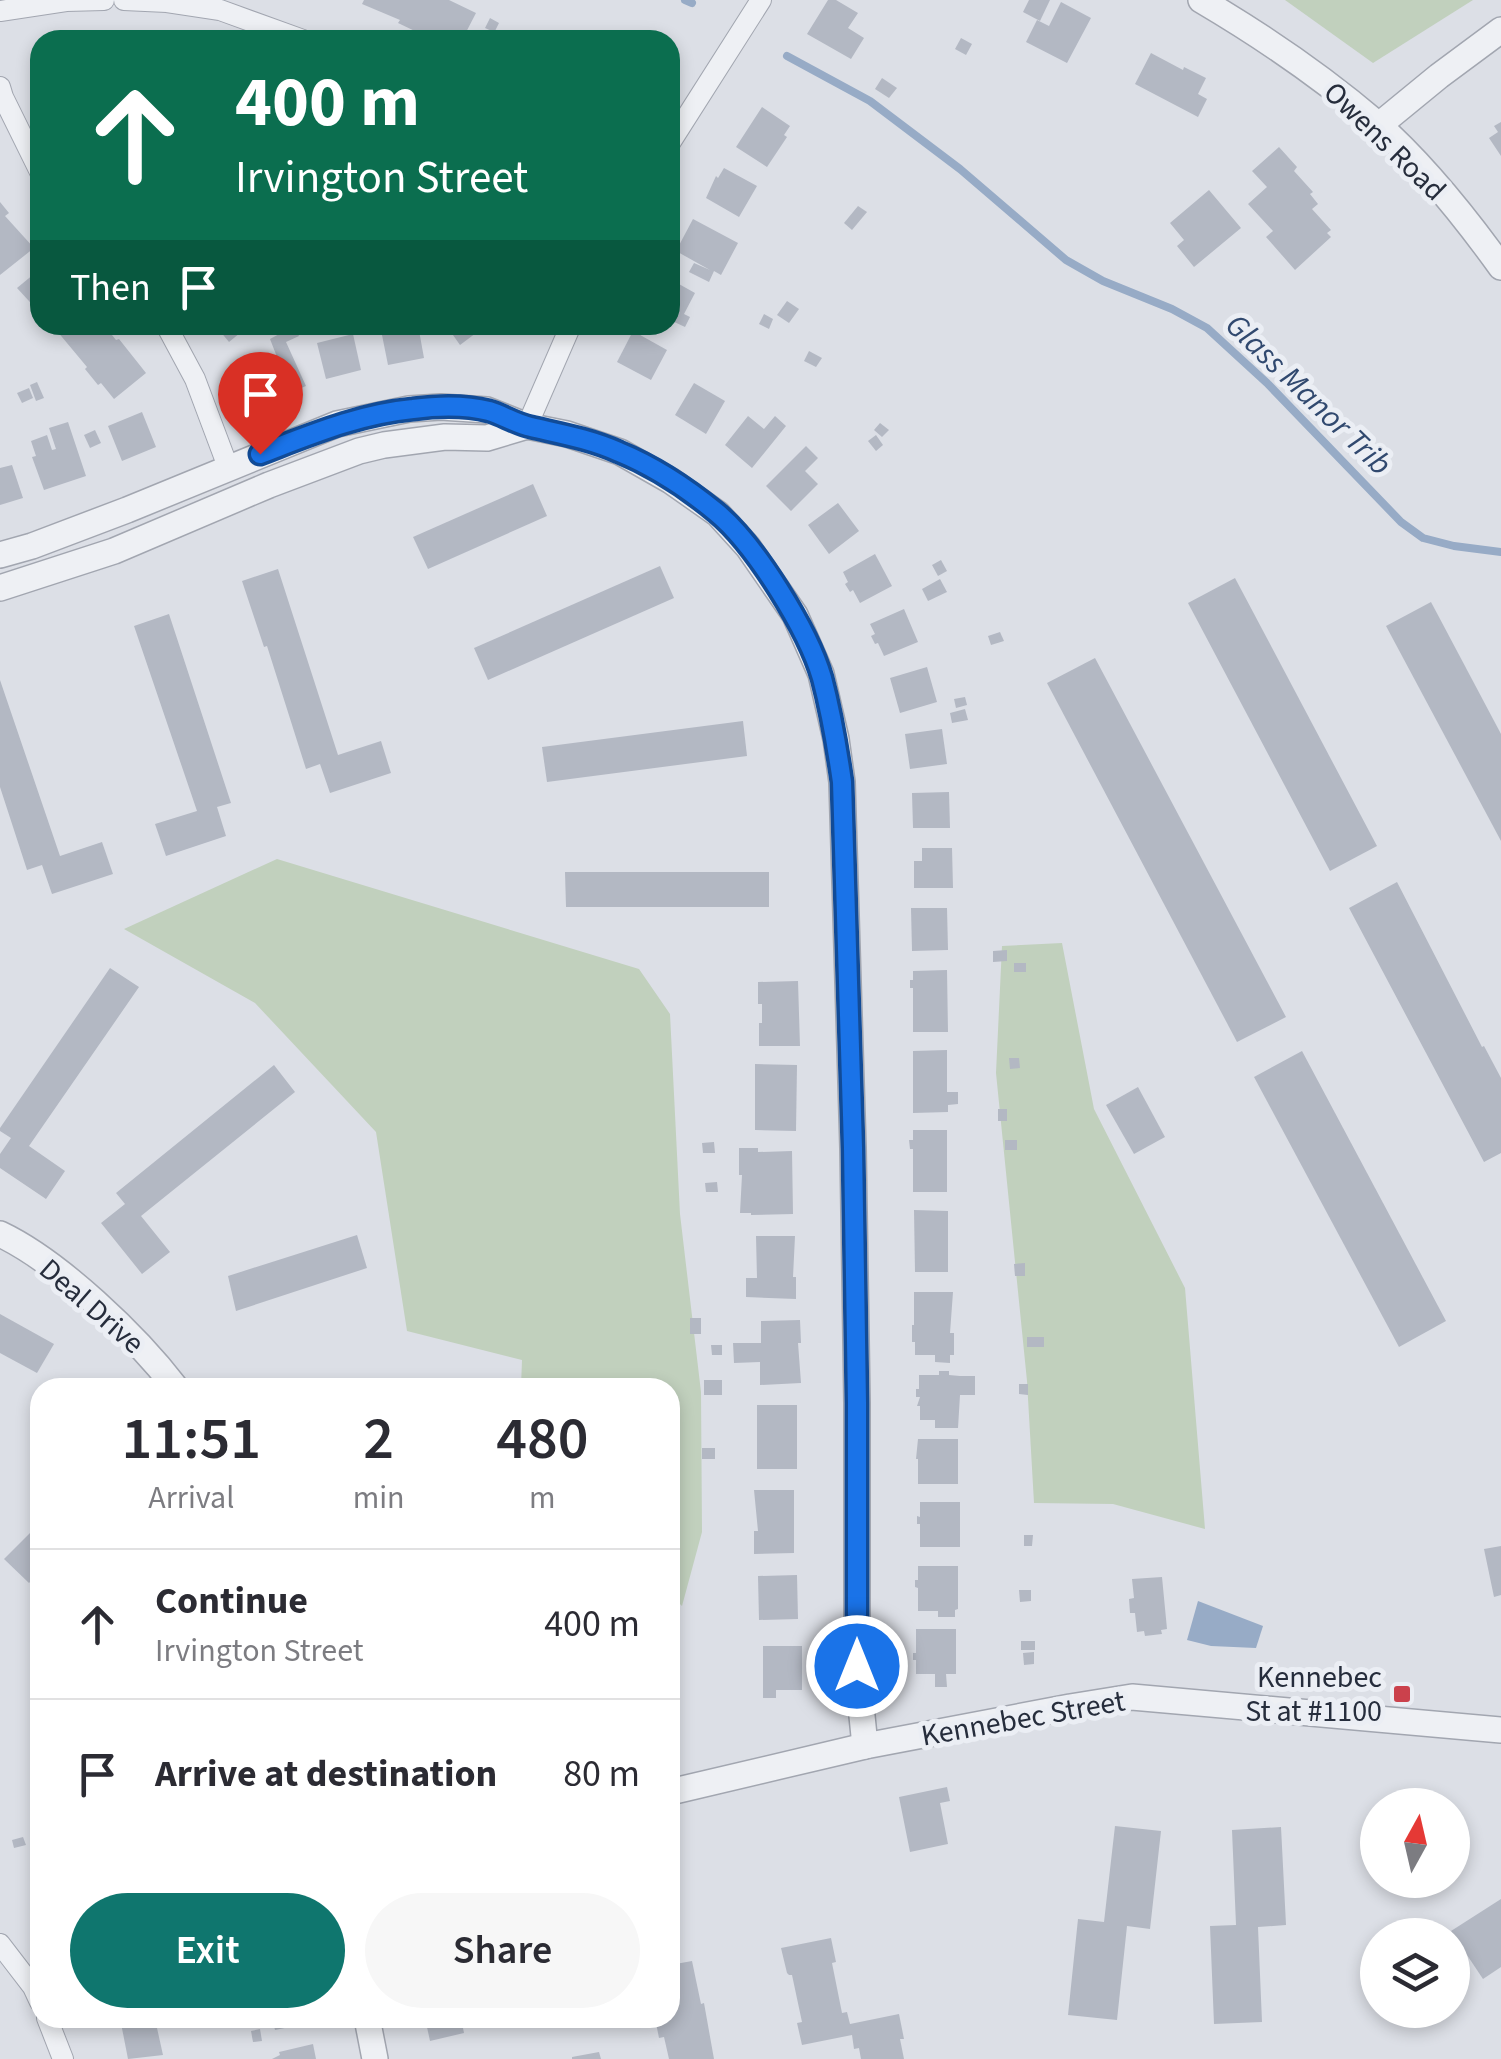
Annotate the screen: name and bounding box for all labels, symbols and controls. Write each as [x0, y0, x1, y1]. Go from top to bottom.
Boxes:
text: 400 m [235, 53, 420, 153]
icon: ahead [70, 70, 200, 200]
street label: Owens Road [1314, 72, 1456, 211]
text: Irvington Street [235, 146, 528, 210]
icon: arrive [171, 260, 226, 315]
text: Then [70, 261, 151, 315]
water label: Glass Manor Trib [1215, 303, 1402, 486]
pin [218, 352, 303, 455]
icon: arrive [233, 367, 288, 422]
street label: Deal Drive [30, 1249, 154, 1364]
text: 11:51 [122, 1397, 261, 1482]
text: 2 [363, 1397, 394, 1482]
text: 480 [496, 1397, 588, 1482]
text: Arrival [148, 1475, 234, 1521]
text: min [353, 1475, 405, 1521]
text: m [529, 1475, 556, 1521]
text: Continue [155, 1574, 308, 1628]
icon: ahead [70, 1597, 125, 1652]
text: 400 m [544, 1597, 640, 1651]
position arrow [805, 1614, 909, 1718]
text: Irvington Street [155, 1628, 364, 1674]
place label: Kennebec St at #1100 [1245, 1656, 1382, 1733]
street label: Kennebec Street [918, 1679, 1128, 1758]
marker: Kennebec St at #1100 [1391, 1683, 1413, 1705]
icon: arrive [70, 1747, 125, 1802]
text: Arrive at destination [155, 1747, 497, 1801]
text: 80 m [563, 1747, 640, 1801]
north arrow [1360, 1788, 1470, 1898]
map controls [1360, 1788, 1470, 2028]
button: Exit [70, 1893, 345, 2008]
button: Share [365, 1893, 640, 2008]
button: layers [1360, 1918, 1470, 2028]

